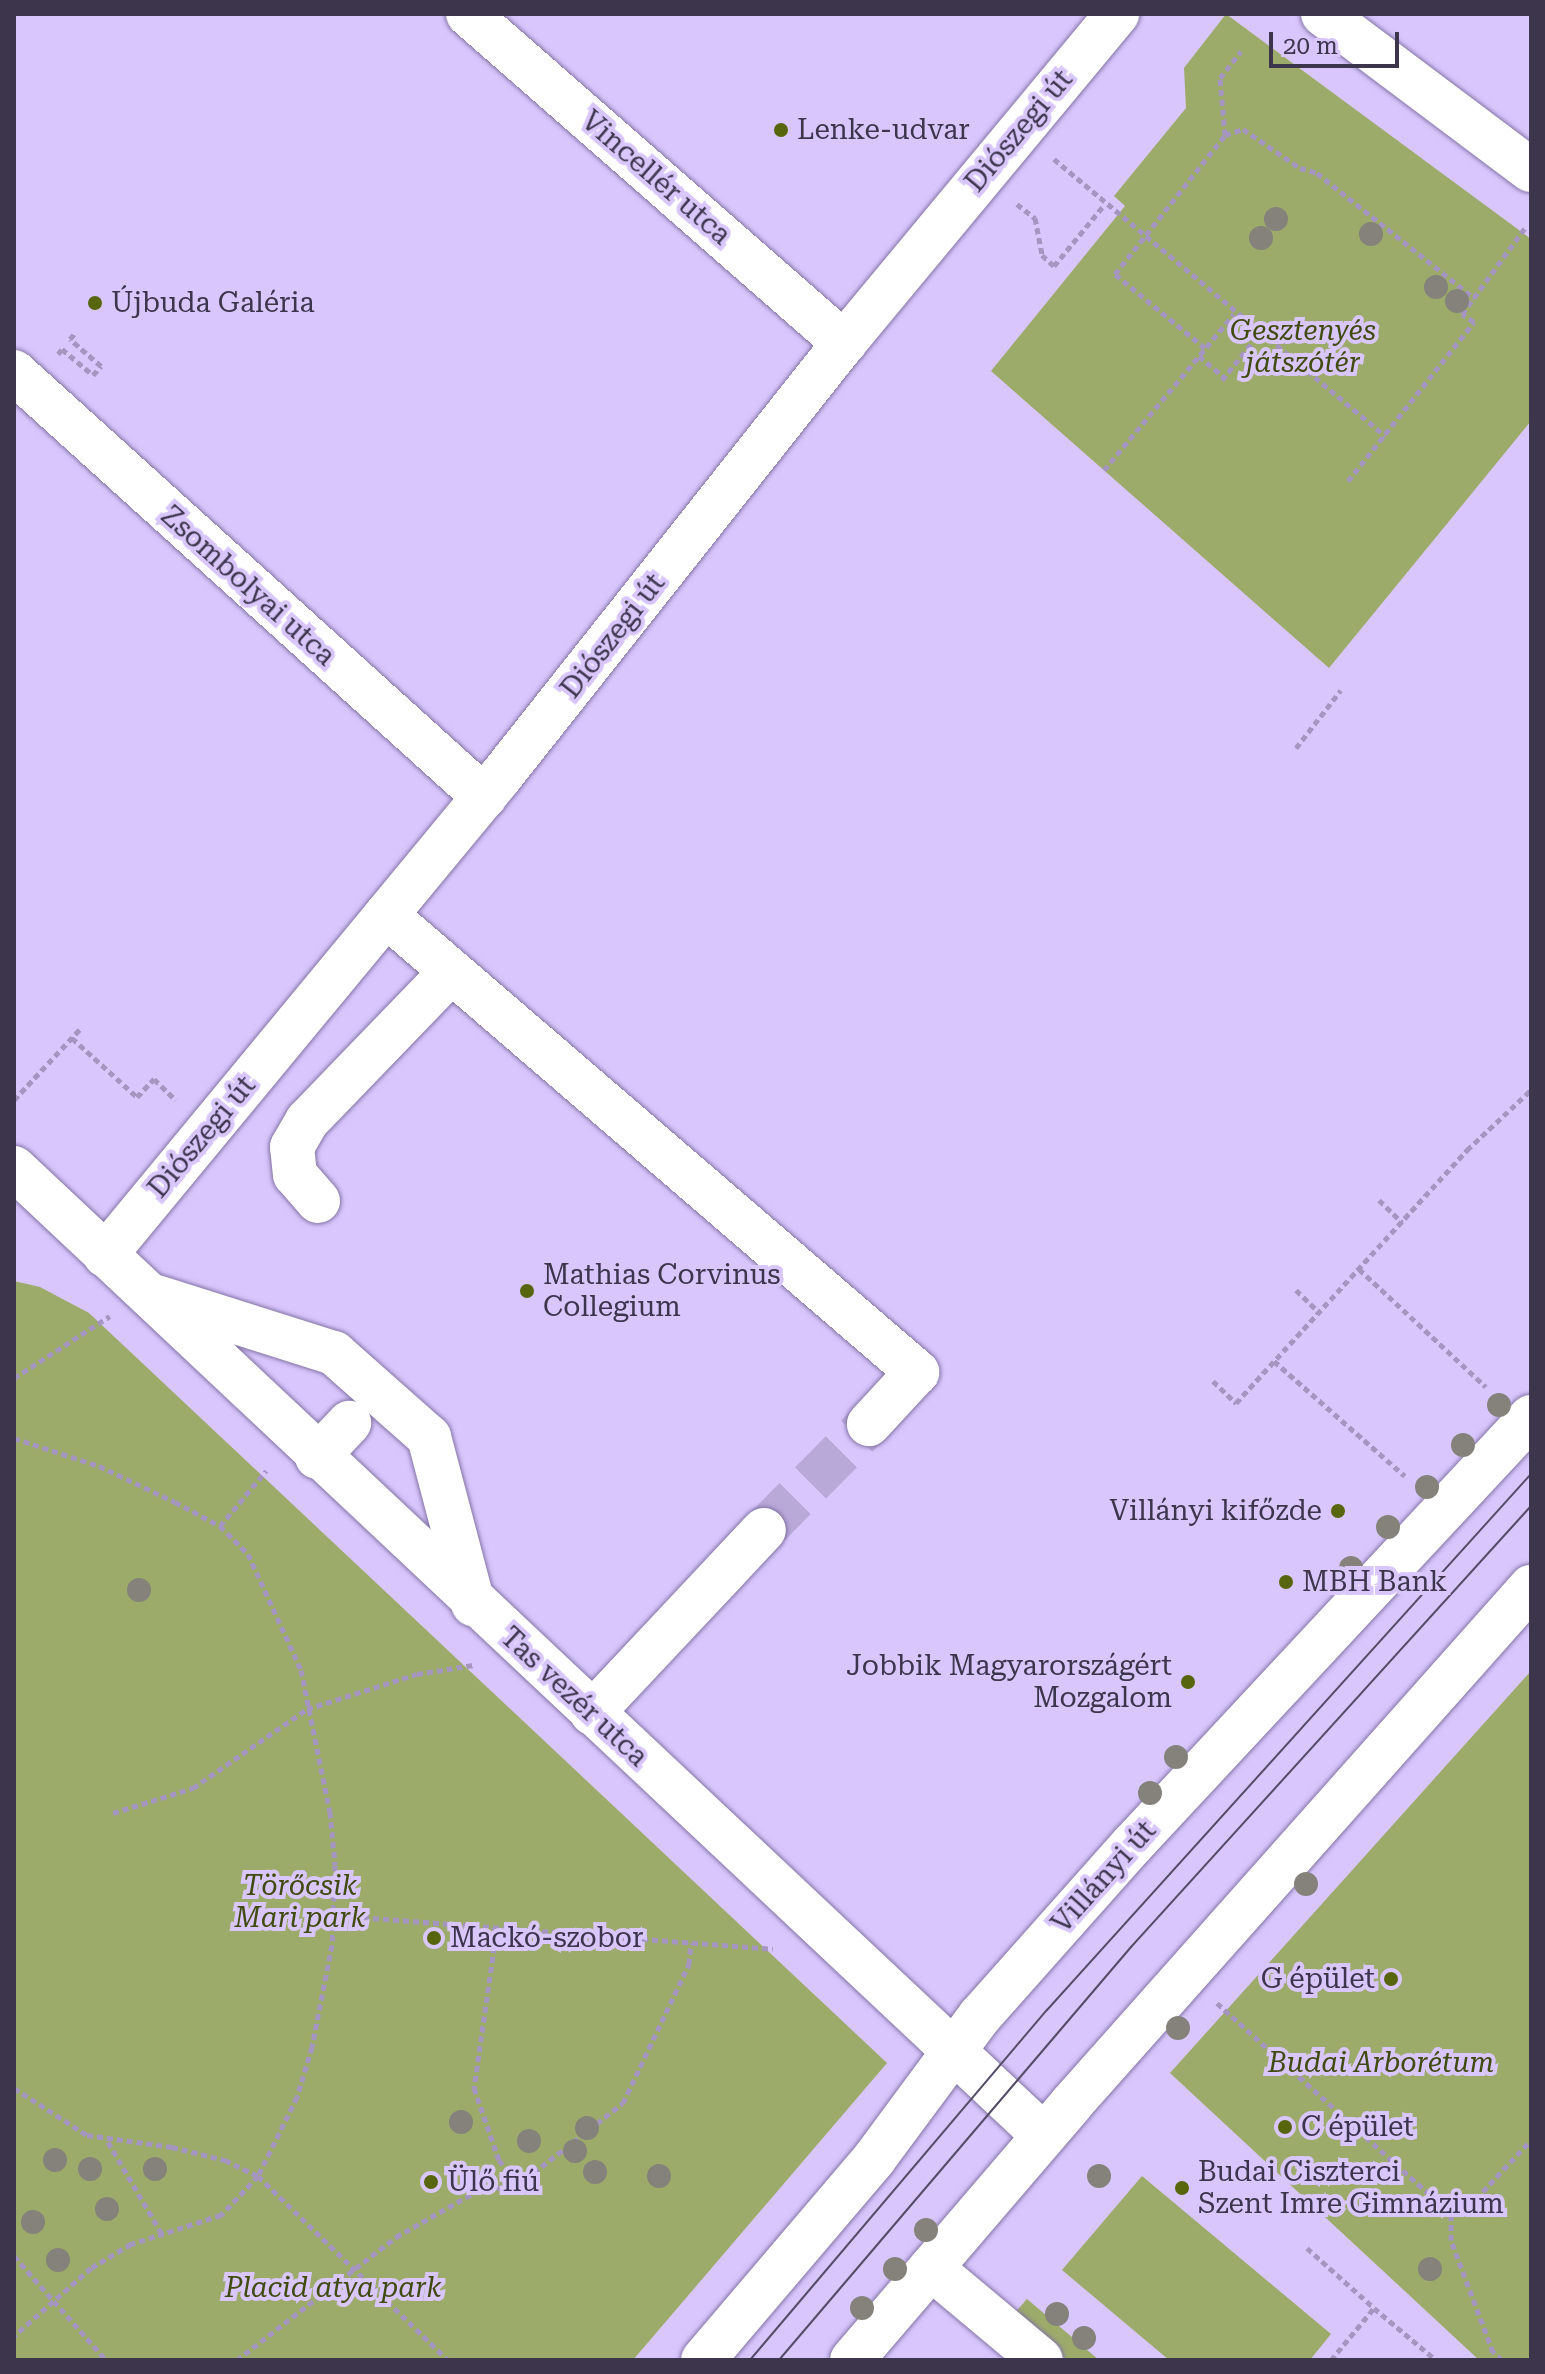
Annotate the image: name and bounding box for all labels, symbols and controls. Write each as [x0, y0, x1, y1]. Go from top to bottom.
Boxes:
scale bar [1273, 16, 1403, 66]
text: 20 m [1283, 32, 1338, 60]
street label: Diószegi út [958, 63, 1080, 199]
street label: Vincellér utca [574, 104, 738, 252]
place label: Lenke-udvar [797, 113, 970, 147]
marker: Lenke-udvar [772, 121, 790, 139]
place label: Újbuda Galéria [111, 286, 315, 320]
marker: Újbuda Galéria [86, 294, 104, 312]
park label: Gesztenyés játszótér [1230, 314, 1376, 380]
street label: Zsombolyai utca [154, 499, 342, 673]
street label: Diószegi út [554, 567, 672, 705]
street label: Diószegi út [141, 1069, 263, 1205]
place label: Mathias Corvinus Collegium [543, 1258, 780, 1324]
marker: Mathias Corvinus Collegium [518, 1282, 536, 1300]
place label: Villányi kifőzde [1110, 1494, 1322, 1528]
marker: Villányi kifőzde [1329, 1502, 1347, 1520]
place label: MBH Bank [1302, 1565, 1447, 1599]
marker: MBH Bank [1277, 1573, 1295, 1591]
street label: Tas vezér utca [493, 1620, 655, 1774]
place label: Jobbik Magyarországért Mozgalom [846, 1649, 1172, 1715]
marker: Jobbik Magyarországért Mozgalom [1179, 1673, 1197, 1691]
street label: Villányi út [1045, 1814, 1163, 1940]
park label: Törőcsik Mari park [234, 1869, 366, 1935]
place label: Mackó-szobor [450, 1921, 644, 1955]
marker: Mackó-szobor [425, 1929, 443, 1947]
place label: G épület [1261, 1962, 1375, 1996]
marker: G épület [1382, 1970, 1400, 1988]
park label: Budai Arborétum [1268, 2046, 1494, 2080]
place label: C épület [1301, 2110, 1414, 2144]
marker: C épület [1276, 2118, 1294, 2136]
place label: Budai Ciszterci Szent Imre Gimnázium [1198, 2155, 1504, 2221]
place label: Ülő fiú [447, 2165, 539, 2199]
marker: Ülő fiú [422, 2173, 440, 2191]
marker: Budai Ciszterci Szent Imre Gimnázium [1173, 2179, 1191, 2197]
park label: Placid atya park [225, 2271, 441, 2305]

